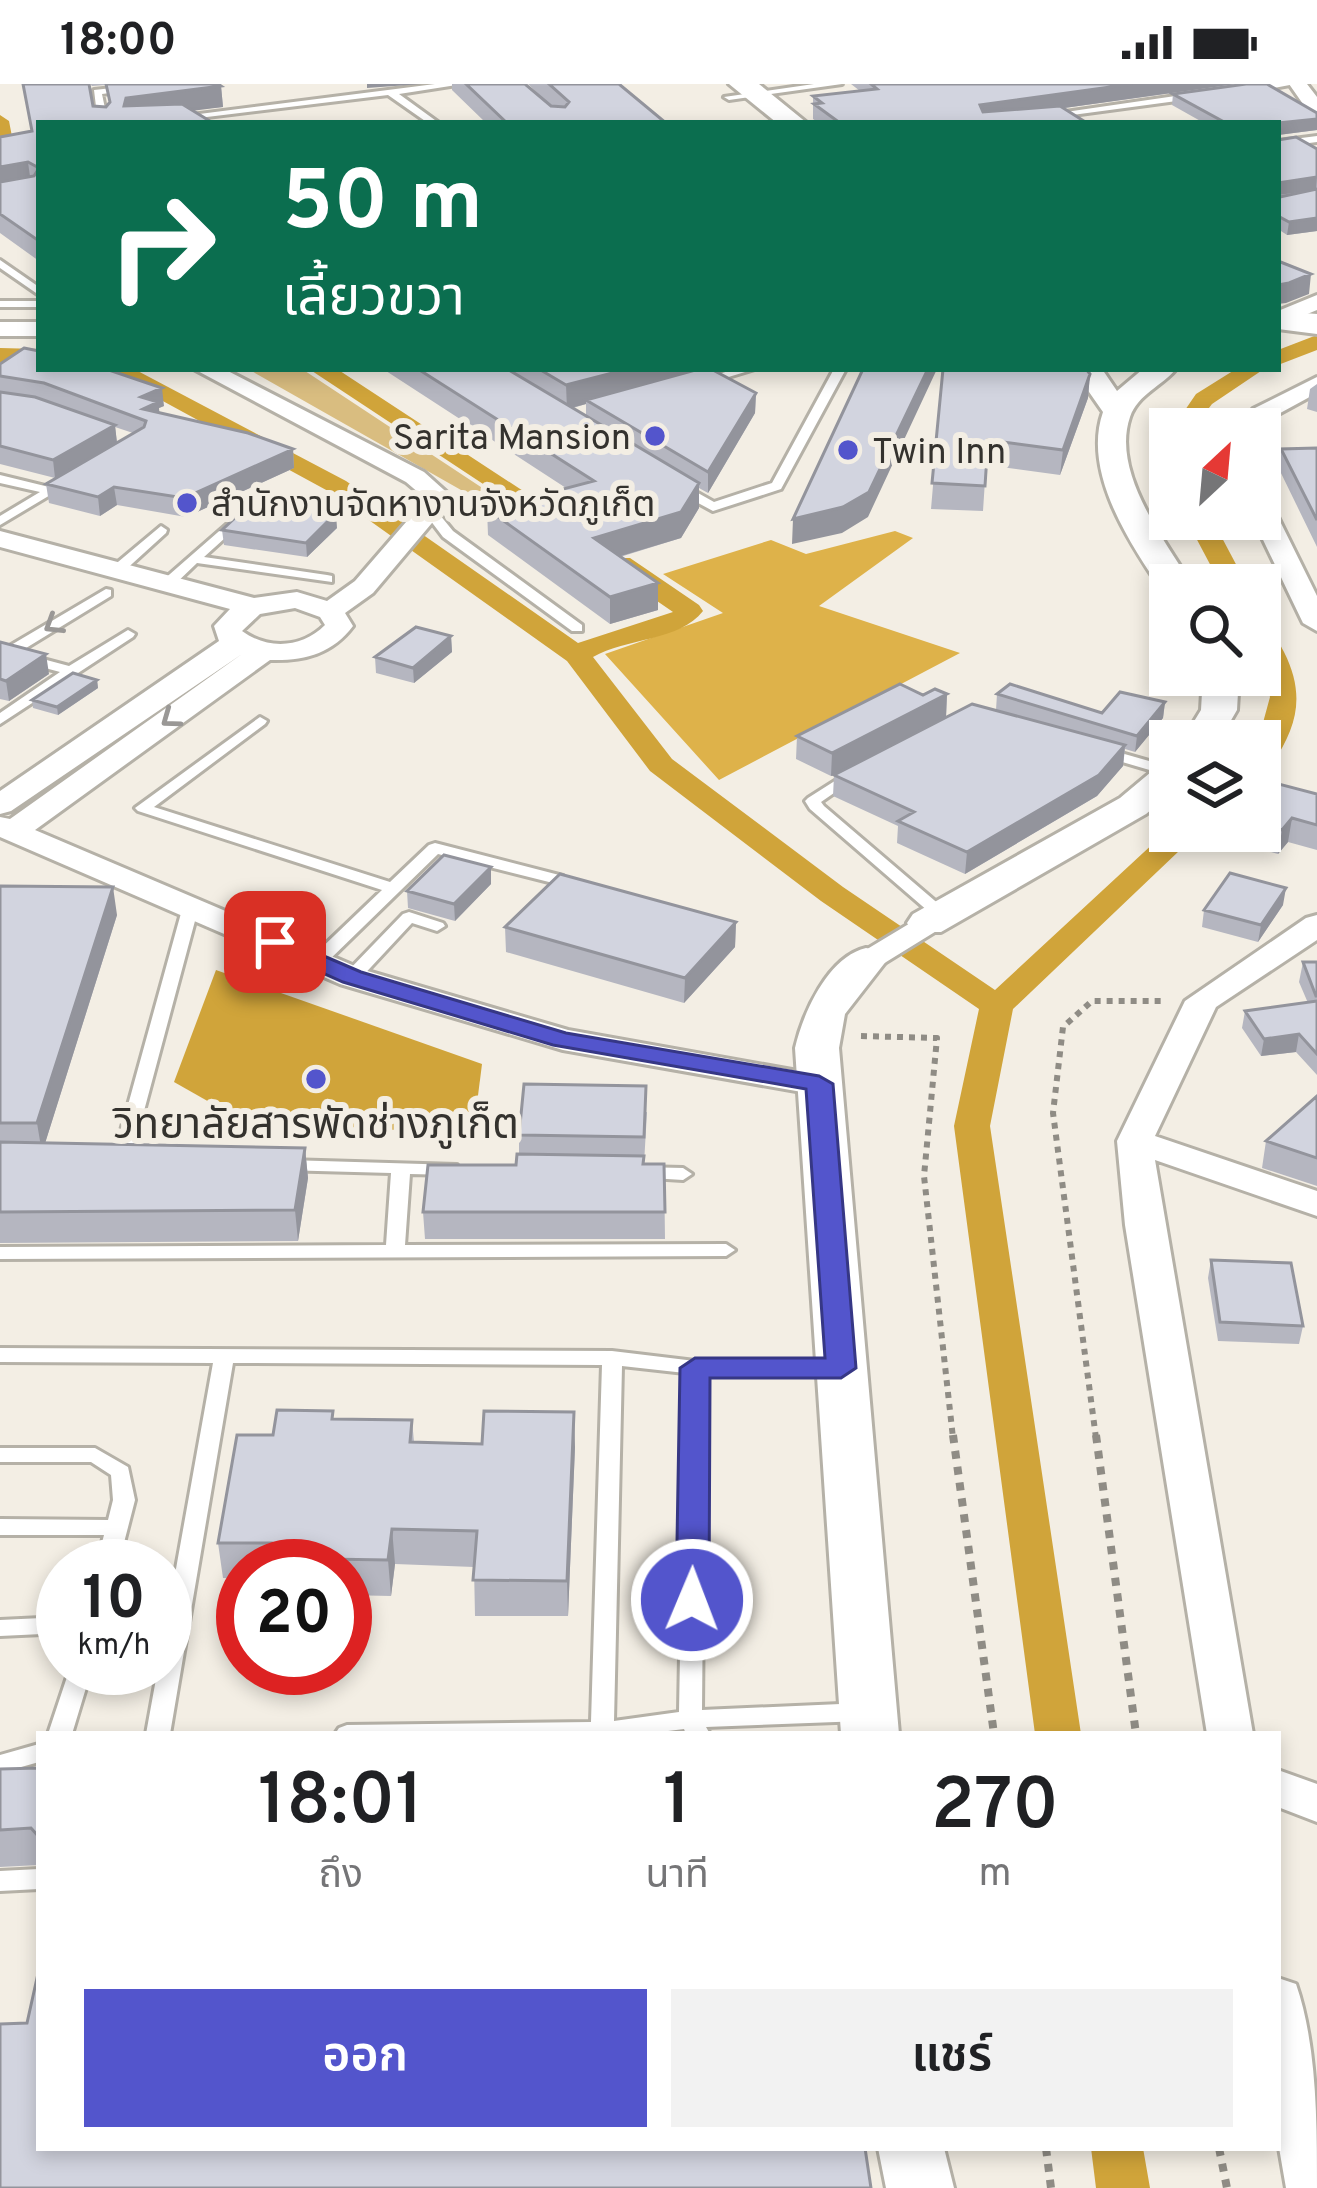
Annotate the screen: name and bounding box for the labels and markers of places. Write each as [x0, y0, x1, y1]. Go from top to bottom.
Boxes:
place label: Sarita Mansion [393, 417, 631, 463]
marker: Sarita Mansion [642, 423, 668, 449]
place label: Twin Inn [872, 431, 1006, 477]
marker: Twin Inn [835, 437, 861, 463]
place label: สำนักงานจัดหางานจังหวัดภูเก็ต [211, 484, 655, 530]
marker: สำนักงานจัดหางานจังหวัดภูเก็ต [174, 490, 200, 516]
pin [224, 891, 326, 993]
marker: วิทยาลัยสารพัดช่างภูเก็ต [303, 1066, 329, 1092]
place label: วิทยาลัยสารพัดช่างภูเก็ต [112, 1101, 519, 1154]

